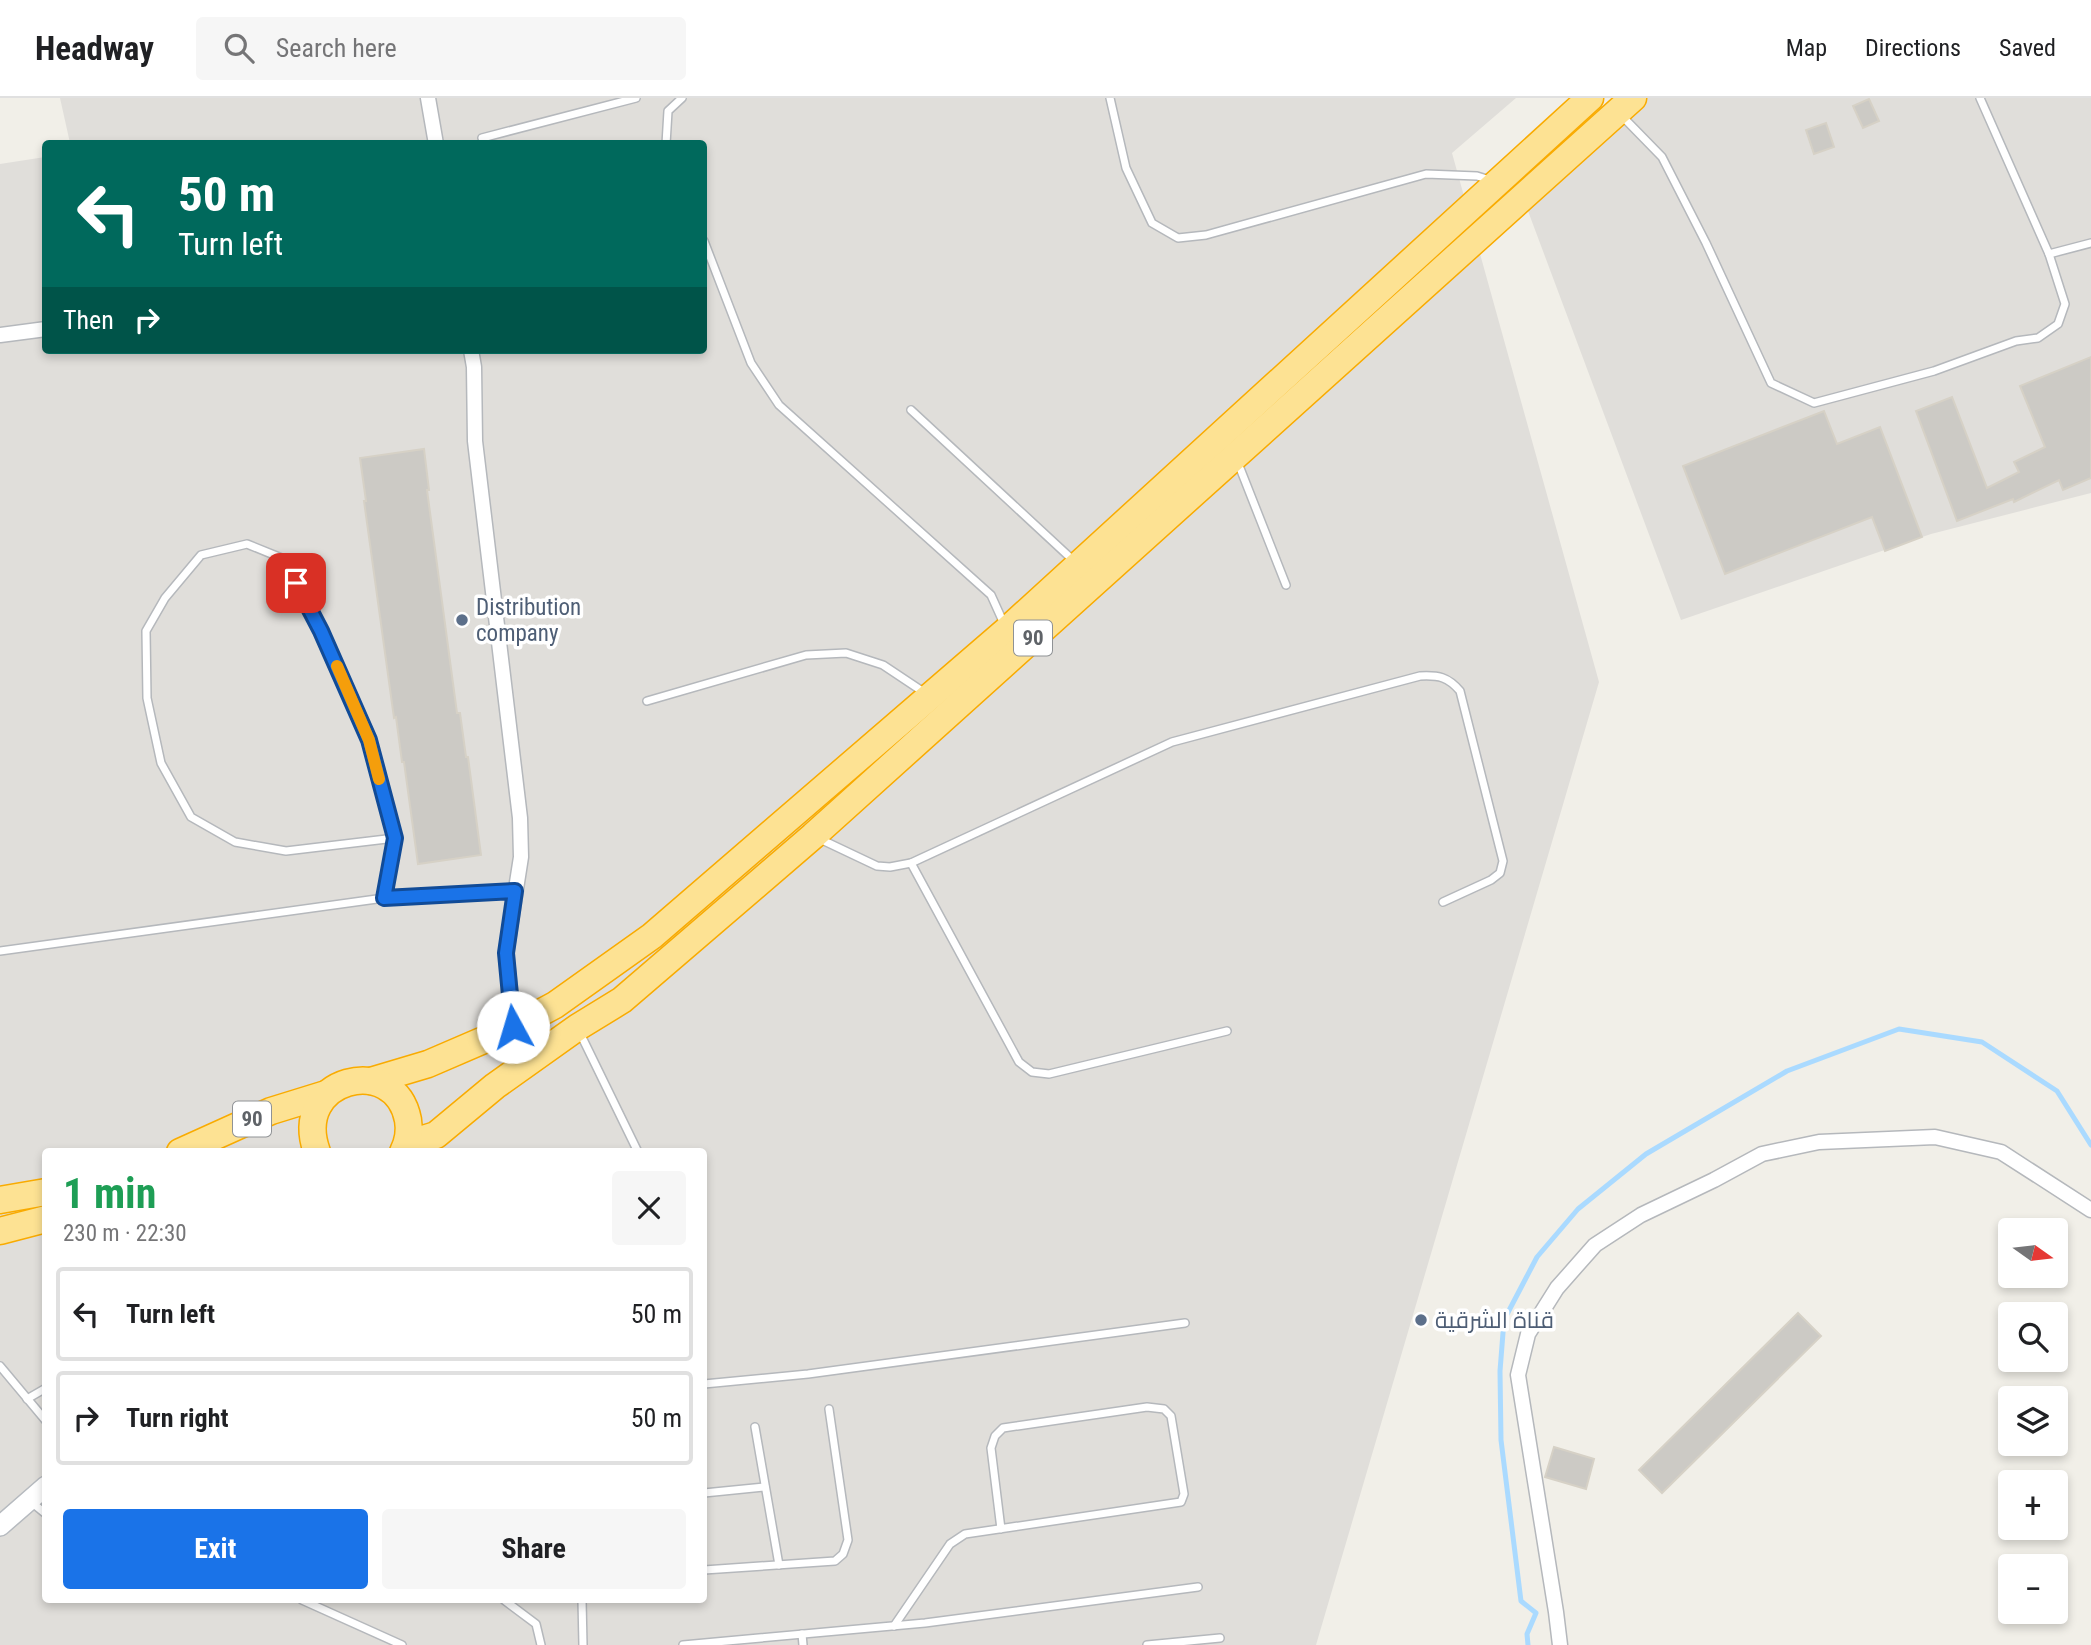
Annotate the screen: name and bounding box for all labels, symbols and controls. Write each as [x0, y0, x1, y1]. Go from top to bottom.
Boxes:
search box [196, 17, 686, 80]
text: Headway [35, 29, 154, 68]
icon: search [220, 29, 258, 67]
text: Search here [276, 33, 397, 63]
text: Map [1786, 34, 1827, 62]
text: Directions [1865, 34, 1961, 62]
text: Saved [1999, 34, 2056, 62]
text: 50 m [178, 166, 275, 223]
icon: left [63, 168, 154, 259]
text: Turn left [178, 225, 283, 263]
icon: right [128, 301, 166, 339]
text: Then [63, 305, 114, 335]
pin [266, 553, 326, 613]
icon: arrive [277, 564, 315, 602]
place label: Distribution company [476, 594, 581, 647]
marker: Distribution company [454, 612, 470, 628]
road number: 90 [1014, 620, 1052, 656]
position arrow [476, 990, 550, 1064]
road number: 90 [233, 1102, 271, 1136]
text: 1 min [63, 1169, 156, 1218]
button: close [612, 1171, 686, 1245]
north arrow [1998, 1218, 2068, 1288]
map controls [1998, 1218, 2068, 1624]
text: 230 m · 22:30 [63, 1220, 187, 1247]
icon: left [67, 1295, 105, 1333]
text: Turn left [126, 1299, 215, 1329]
text: 50 m [631, 1299, 682, 1329]
button: search [1998, 1302, 2068, 1372]
place label: قناة الشرقية [1435, 1307, 1554, 1334]
marker: قناة الشرقية [1413, 1312, 1429, 1328]
button: layers [1998, 1386, 2068, 1456]
icon: right [67, 1399, 105, 1437]
text: Turn right [126, 1403, 228, 1433]
text: 50 m [631, 1403, 682, 1433]
button: + [1998, 1470, 2068, 1540]
button: Exit [63, 1509, 368, 1589]
button: Share [382, 1509, 686, 1589]
button: − [1998, 1554, 2068, 1624]

